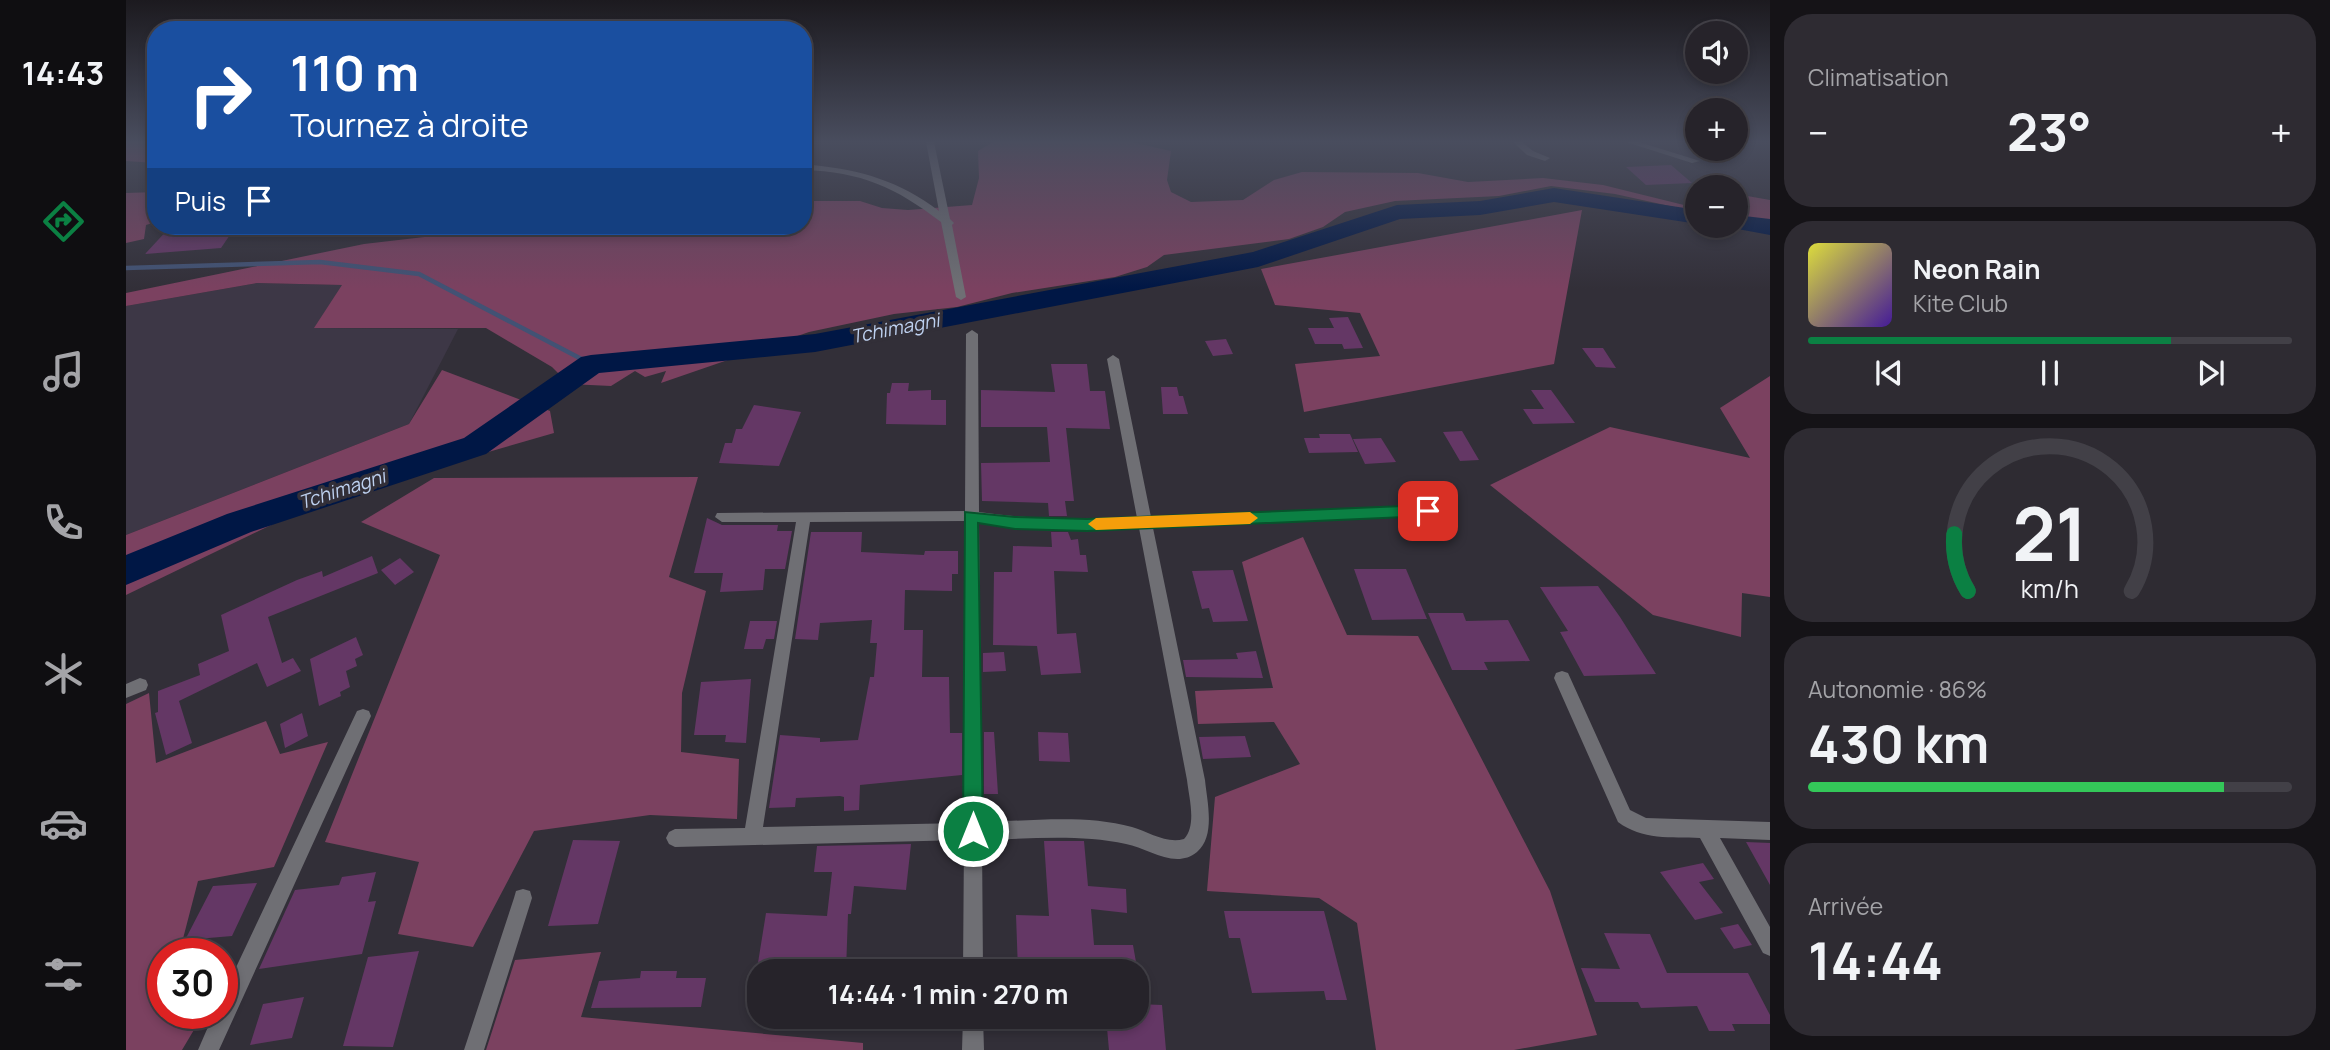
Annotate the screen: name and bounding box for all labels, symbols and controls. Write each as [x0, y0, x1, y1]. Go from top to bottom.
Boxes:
map controls [1685, 21, 1748, 238]
button: sound [1685, 21, 1748, 84]
text: 110 m [290, 39, 419, 106]
icon: right [175, 49, 266, 140]
text: 14:43 [22, 51, 104, 95]
text: Climatisation [1808, 61, 1949, 93]
text: 23° [2007, 96, 2092, 167]
button: + [1685, 98, 1748, 161]
text: Tournez à droite [290, 103, 529, 147]
text: − [1808, 106, 1829, 158]
text: + [2270, 106, 2292, 158]
button: − [1685, 175, 1748, 238]
icon: arrive [240, 182, 278, 220]
text: Puis [175, 183, 226, 219]
icon: directions [39, 197, 88, 246]
text: Neon Rain [1913, 251, 2041, 287]
text: Kite Club [1913, 287, 2008, 319]
water label: Tchimagni [848, 306, 944, 349]
icon: music [39, 347, 88, 396]
icon: previous [1870, 354, 1908, 392]
icon: pause [2031, 354, 2069, 392]
icon: next [2192, 354, 2230, 392]
water label: Tchimagni [295, 462, 391, 515]
pin [1398, 481, 1458, 541]
text: 21 [2012, 483, 2088, 583]
icon: arrive [1409, 492, 1447, 530]
icon: phone [39, 498, 88, 547]
text: km/h [2021, 571, 2079, 606]
icon: climate [39, 649, 88, 698]
text: Autonomie · 86% [1808, 673, 1987, 705]
text: 430 km [1808, 708, 1989, 779]
position arrow [936, 794, 1010, 868]
icon: car [39, 799, 88, 848]
text: Arrivée [1808, 890, 1883, 922]
text: 14:44 [1808, 925, 1943, 996]
speed limit sign: 30 [147, 938, 238, 1029]
icon: filters [39, 950, 88, 999]
text: 14:44 · 1 min · 270 m [828, 976, 1068, 1012]

